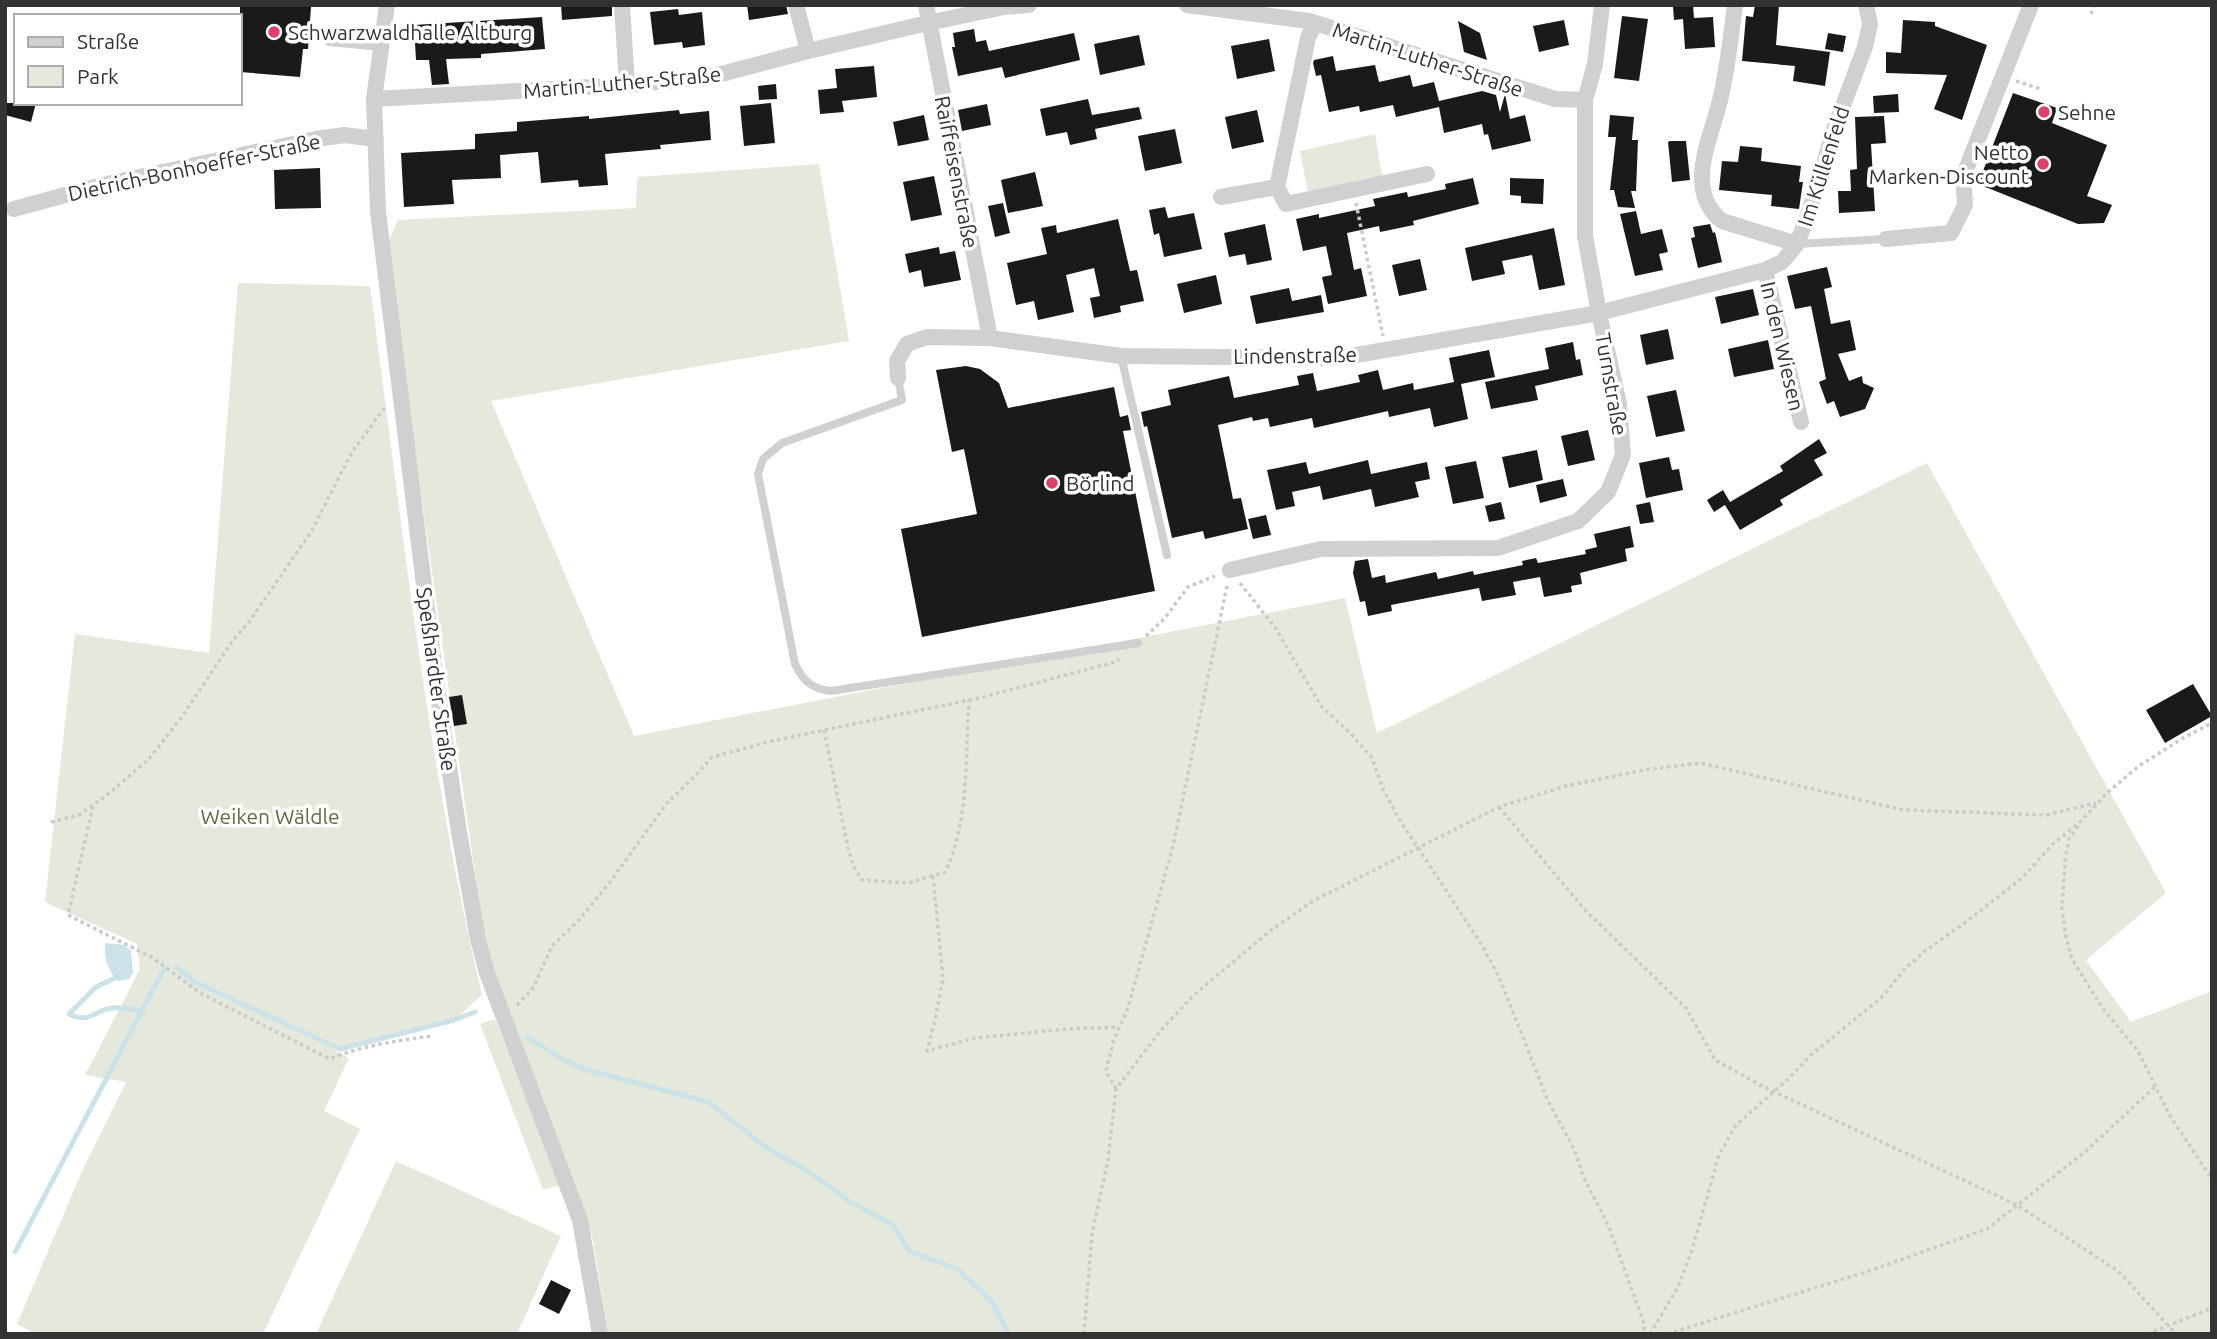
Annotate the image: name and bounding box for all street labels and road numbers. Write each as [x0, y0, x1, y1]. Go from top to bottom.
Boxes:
street label: Martin-Luther-Straße [1330, 17, 1526, 101]
street label: Martin-Luther-Straße [522, 61, 722, 103]
street label: Raiffeisenstraße [930, 94, 984, 250]
street label: Im Küllenfeld [1792, 103, 1854, 229]
street label: Dietrich-Bonhoeffer-Straße [66, 128, 322, 206]
street label: In den Wiesen [1756, 279, 1810, 413]
street label: Turnstraße [1591, 331, 1633, 437]
street label: Lindenstraße [1233, 342, 1357, 368]
street label: Speßhardter Straße [412, 586, 462, 772]

